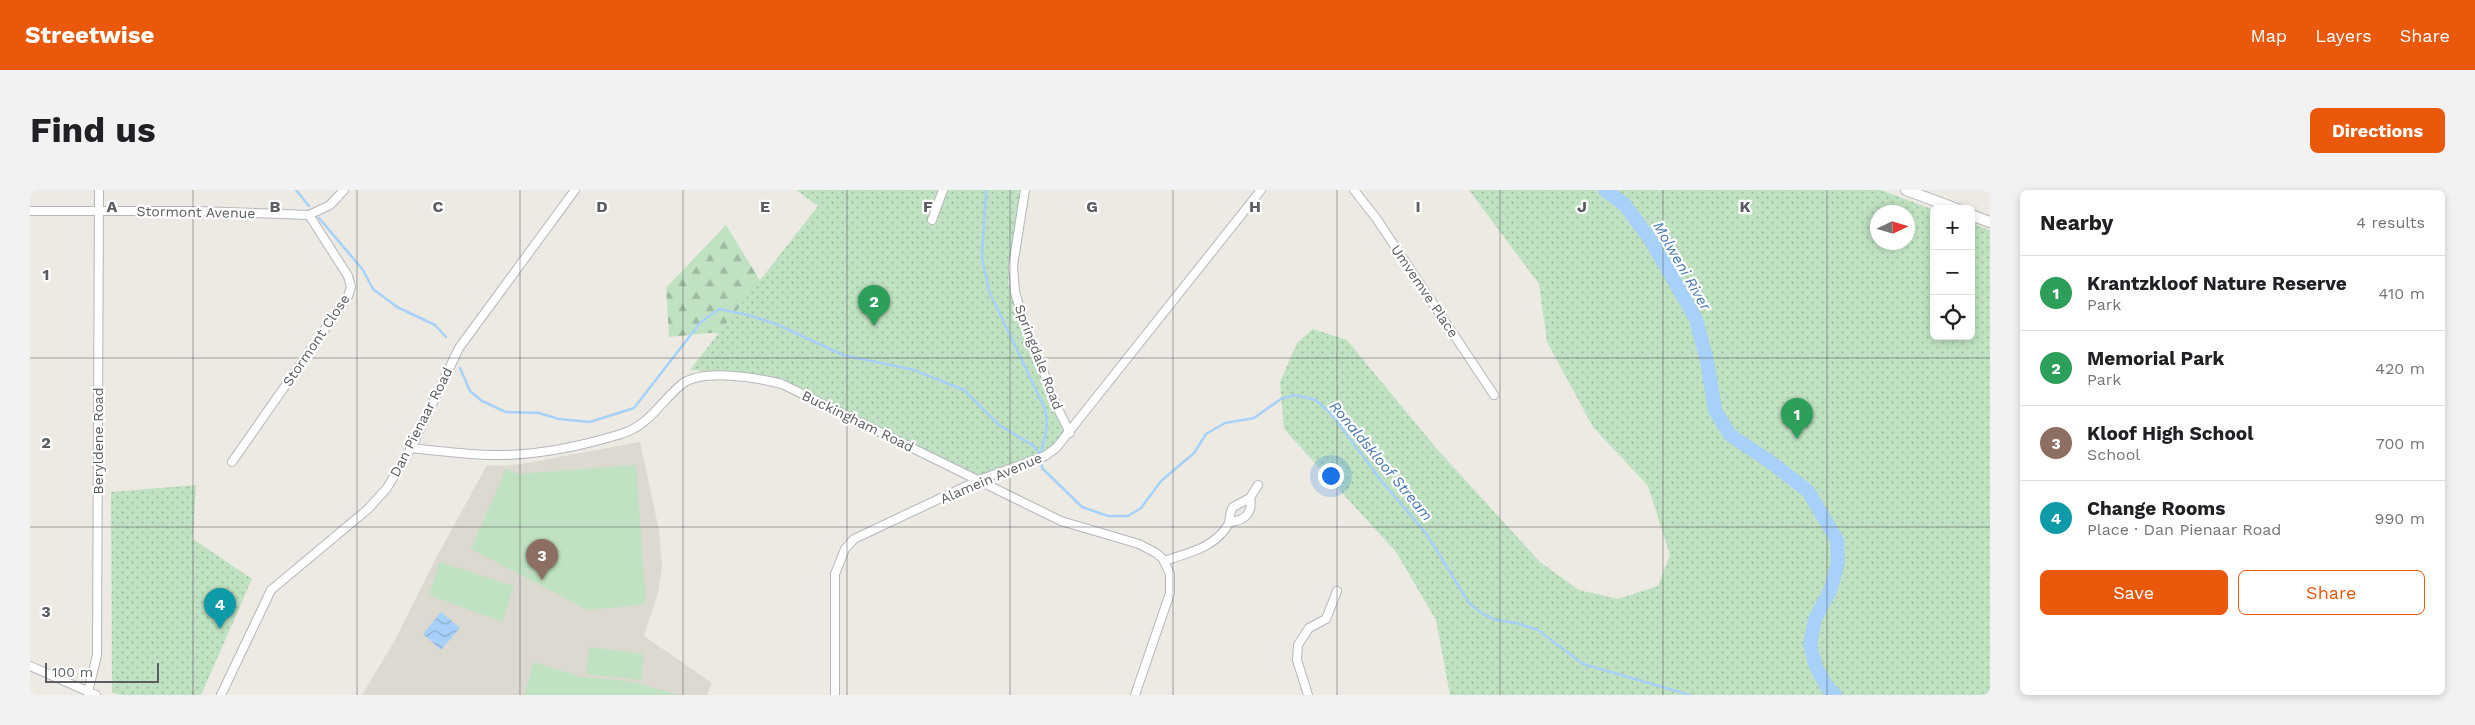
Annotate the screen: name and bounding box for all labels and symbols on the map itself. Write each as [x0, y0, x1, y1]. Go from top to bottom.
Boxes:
text: A [107, 197, 118, 216]
text: B [270, 197, 281, 216]
text: C [433, 197, 444, 216]
text: D [596, 197, 608, 216]
text: E [760, 197, 770, 216]
text: F [923, 197, 933, 216]
text: G [1086, 197, 1098, 216]
text: H [1249, 197, 1261, 216]
text: I [1415, 197, 1421, 216]
text: J [1577, 197, 1587, 216]
text: K [1739, 197, 1751, 216]
street label: Stormont Avenue [136, 203, 256, 221]
north arrow [1870, 205, 1915, 250]
water label: Molweni River [1649, 218, 1715, 315]
street label: Umvemve Place [1388, 242, 1462, 340]
text: 1 [43, 265, 49, 284]
pin: 2 [858, 285, 890, 326]
street label: Stormont Close [279, 291, 353, 389]
street label: Springdale Road [1012, 302, 1066, 412]
street label: Dan Pienaar Road [386, 365, 456, 479]
street label: Buckingham Road [800, 387, 916, 455]
street label: Beryldene Road [90, 388, 106, 495]
water label: Ronaldskloof Stream [1326, 397, 1436, 525]
pin: 1 [1781, 398, 1813, 439]
text: 2 [41, 433, 51, 452]
street label: Alamein Avenue [938, 449, 1044, 507]
your location [1318, 463, 1344, 489]
pin: 3 [526, 539, 558, 580]
pin: 4 [204, 588, 236, 629]
text: 3 [41, 602, 51, 621]
scale bar [45, 660, 159, 683]

